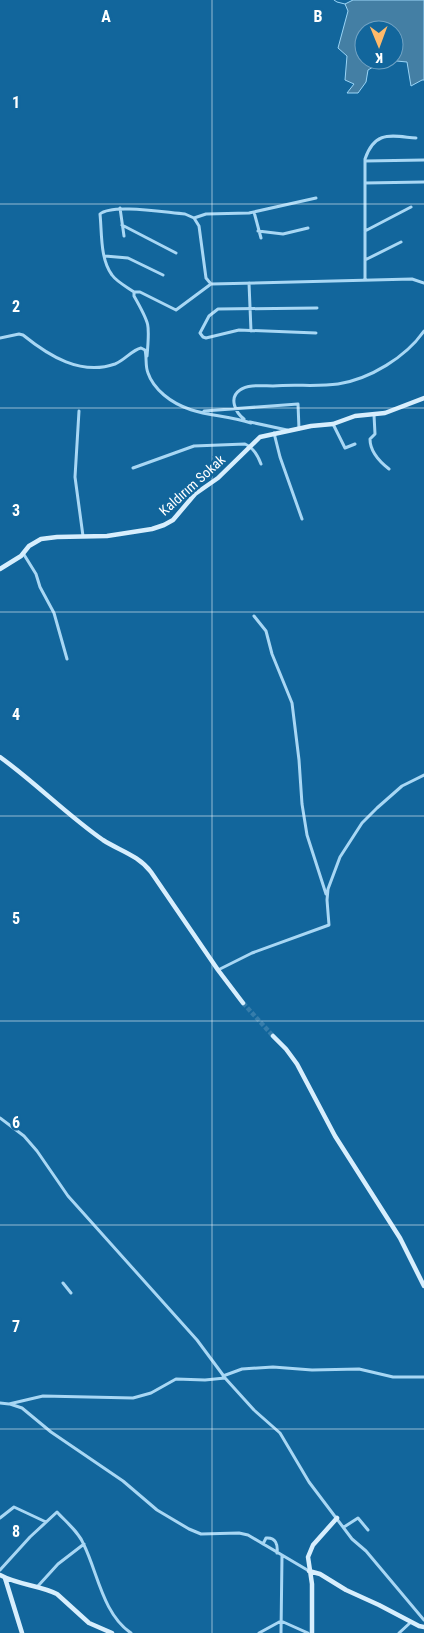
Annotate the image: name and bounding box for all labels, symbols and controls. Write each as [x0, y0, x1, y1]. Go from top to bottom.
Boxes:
text: A [101, 7, 111, 26]
text: B [314, 7, 323, 26]
north arrow [354, 20, 404, 70]
text: K [375, 50, 383, 66]
text: 1 [12, 93, 20, 112]
text: 2 [12, 297, 20, 316]
street label: Kaldırım Sokak [156, 451, 229, 519]
text: 3 [12, 501, 20, 520]
text: 4 [12, 705, 20, 724]
text: 5 [12, 909, 20, 928]
text: 6 [12, 1113, 20, 1132]
text: 7 [12, 1317, 20, 1336]
text: 8 [12, 1522, 20, 1541]

